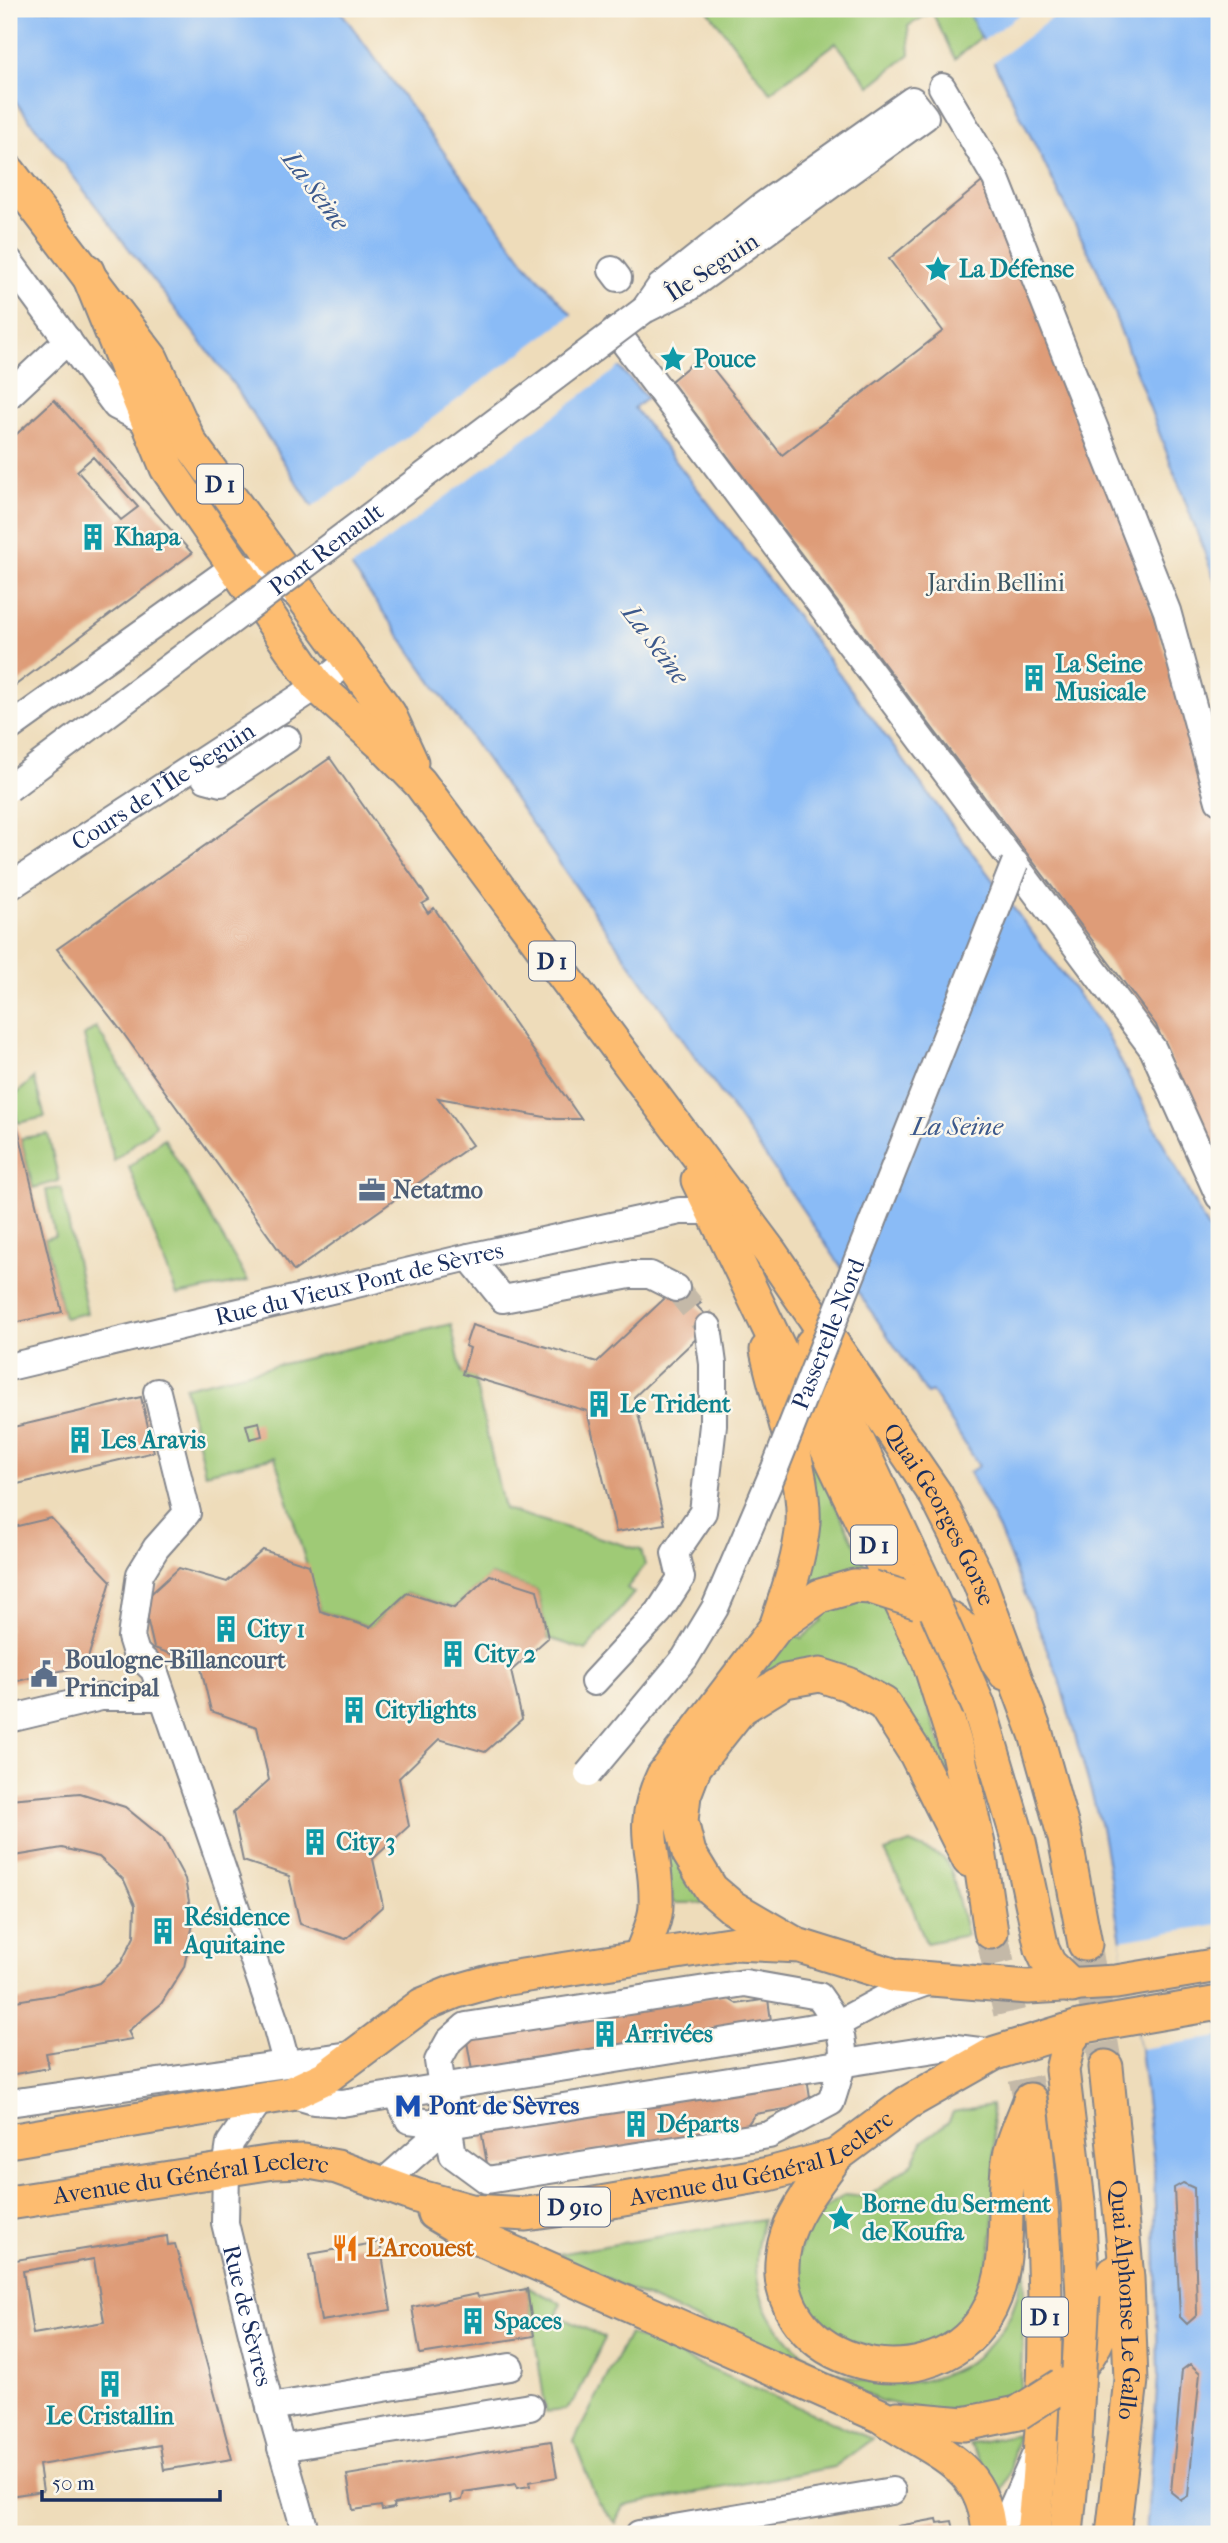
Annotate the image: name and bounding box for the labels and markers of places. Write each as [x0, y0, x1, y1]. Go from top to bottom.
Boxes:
place icon: La Défense [923, 254, 953, 284]
place label: La Défense [959, 255, 1074, 283]
place icon: Pouce [658, 344, 688, 374]
place label: Pouce [694, 345, 756, 373]
building icon: Khapa [78, 522, 108, 552]
place label: Khapa [114, 523, 181, 551]
place label: La Seine Musicale [1055, 650, 1146, 706]
building icon: La Seine Musicale [1019, 663, 1049, 693]
office icon: Netatmo [357, 1175, 387, 1205]
place label: Netatmo [393, 1176, 483, 1204]
building icon: Le Trident [584, 1389, 614, 1419]
place label: Le Trident [620, 1390, 731, 1418]
building icon: Les Aravis [65, 1425, 95, 1455]
place label: Les Aravis [101, 1426, 206, 1454]
building icon: City 1 [211, 1614, 241, 1644]
place label: City 1 [247, 1615, 305, 1643]
building icon: City 2 [438, 1639, 468, 1669]
place label: City 2 [474, 1640, 536, 1668]
place label: Boulogne-Billancourt Principal [65, 1646, 286, 1702]
public building icon: Boulogne-Billancourt Principal [29, 1659, 59, 1689]
building icon: Citylights [339, 1695, 369, 1725]
place label: Citylights [375, 1696, 476, 1724]
building icon: City 3 [300, 1827, 330, 1857]
place label: City 3 [336, 1828, 395, 1856]
place label: Résidence Aquitaine [182, 1903, 290, 1959]
building icon: Résidence Aquitaine [148, 1916, 178, 1946]
building icon: Arrivées [590, 2019, 620, 2049]
place label: Arrivées [624, 2020, 713, 2048]
metro station icon: Pont de Sèvres [393, 2091, 423, 2121]
place label: Pont de Sèvres [429, 2092, 580, 2120]
building icon: Départs [621, 2109, 651, 2139]
place label: Départs [657, 2110, 739, 2138]
place label: Borne du Serment de Koufra [862, 2190, 1051, 2246]
place icon: Borne du Serment de Koufra [826, 2203, 856, 2233]
restaurant icon: L'Arcouest [330, 2233, 360, 2263]
place label: L'Arcouest [366, 2234, 474, 2262]
building icon: Spaces [458, 2306, 488, 2336]
place label: Spaces [494, 2307, 562, 2335]
building icon: Le Cristallin [95, 2369, 125, 2399]
place label: Le Cristallin [46, 2402, 175, 2430]

